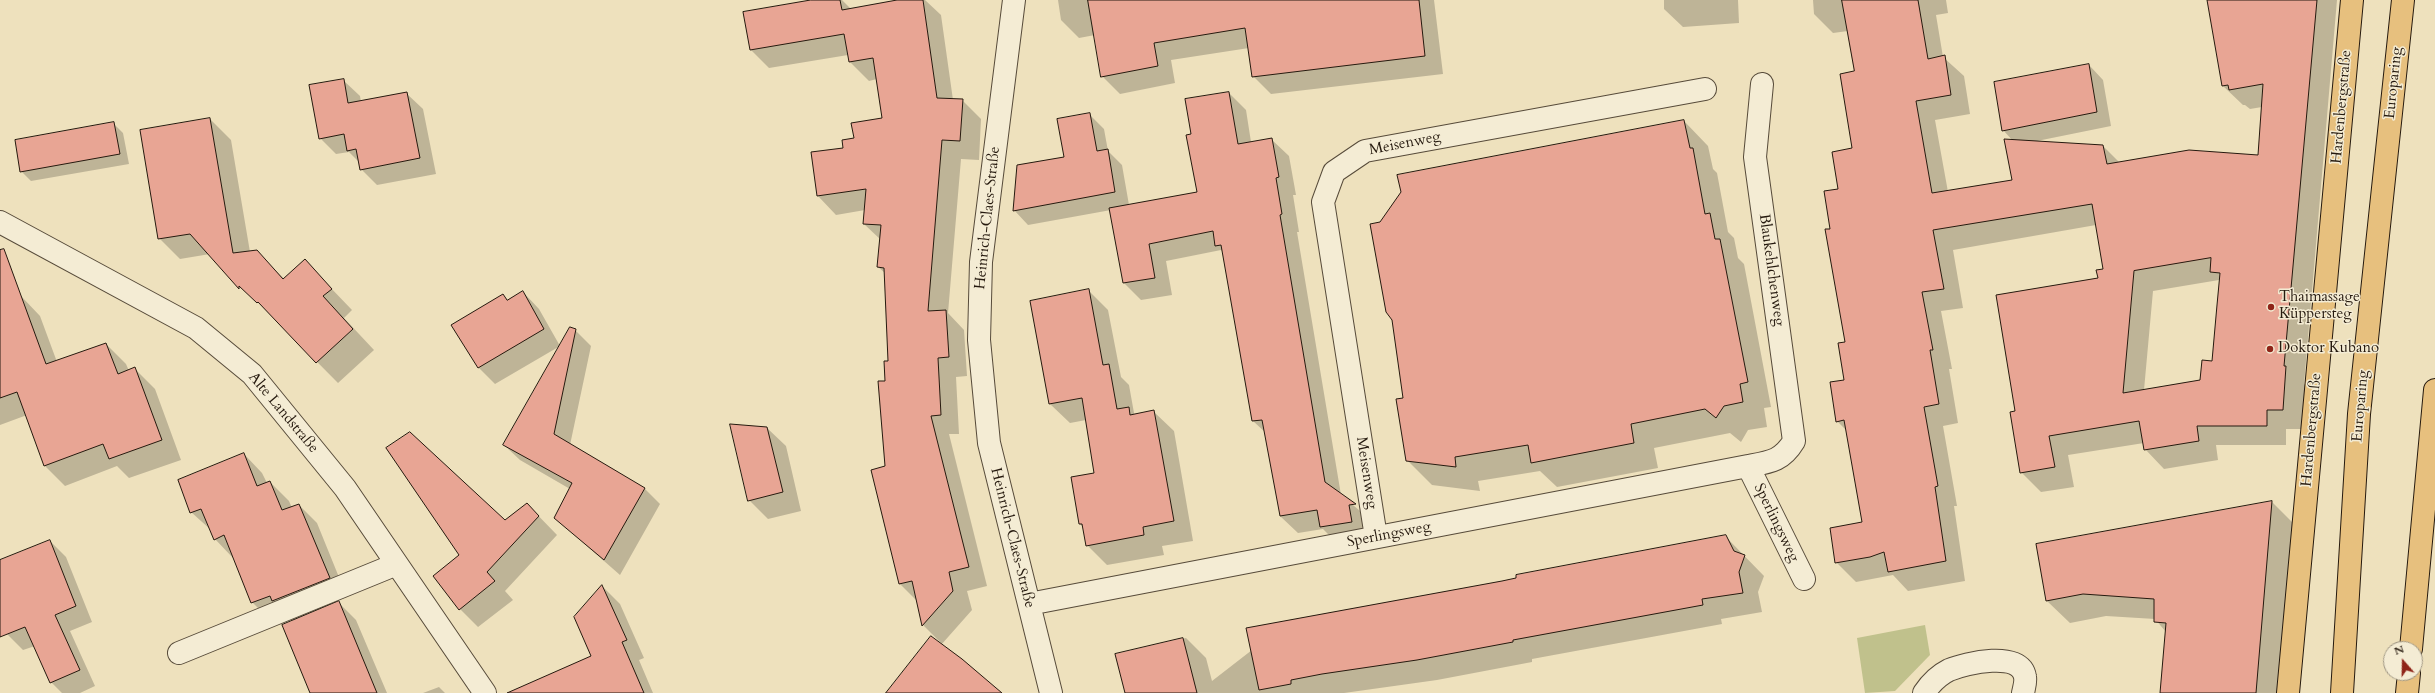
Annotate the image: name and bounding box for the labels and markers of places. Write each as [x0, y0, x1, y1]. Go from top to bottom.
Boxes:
place label: Thaimassage Küppersteg [2279, 289, 2360, 324]
marker: Thaimassage Küppersteg [2266, 302, 2276, 312]
place label: Doktor Kubano [2278, 340, 2379, 358]
marker: Doktor Kubano [2265, 344, 2275, 354]

